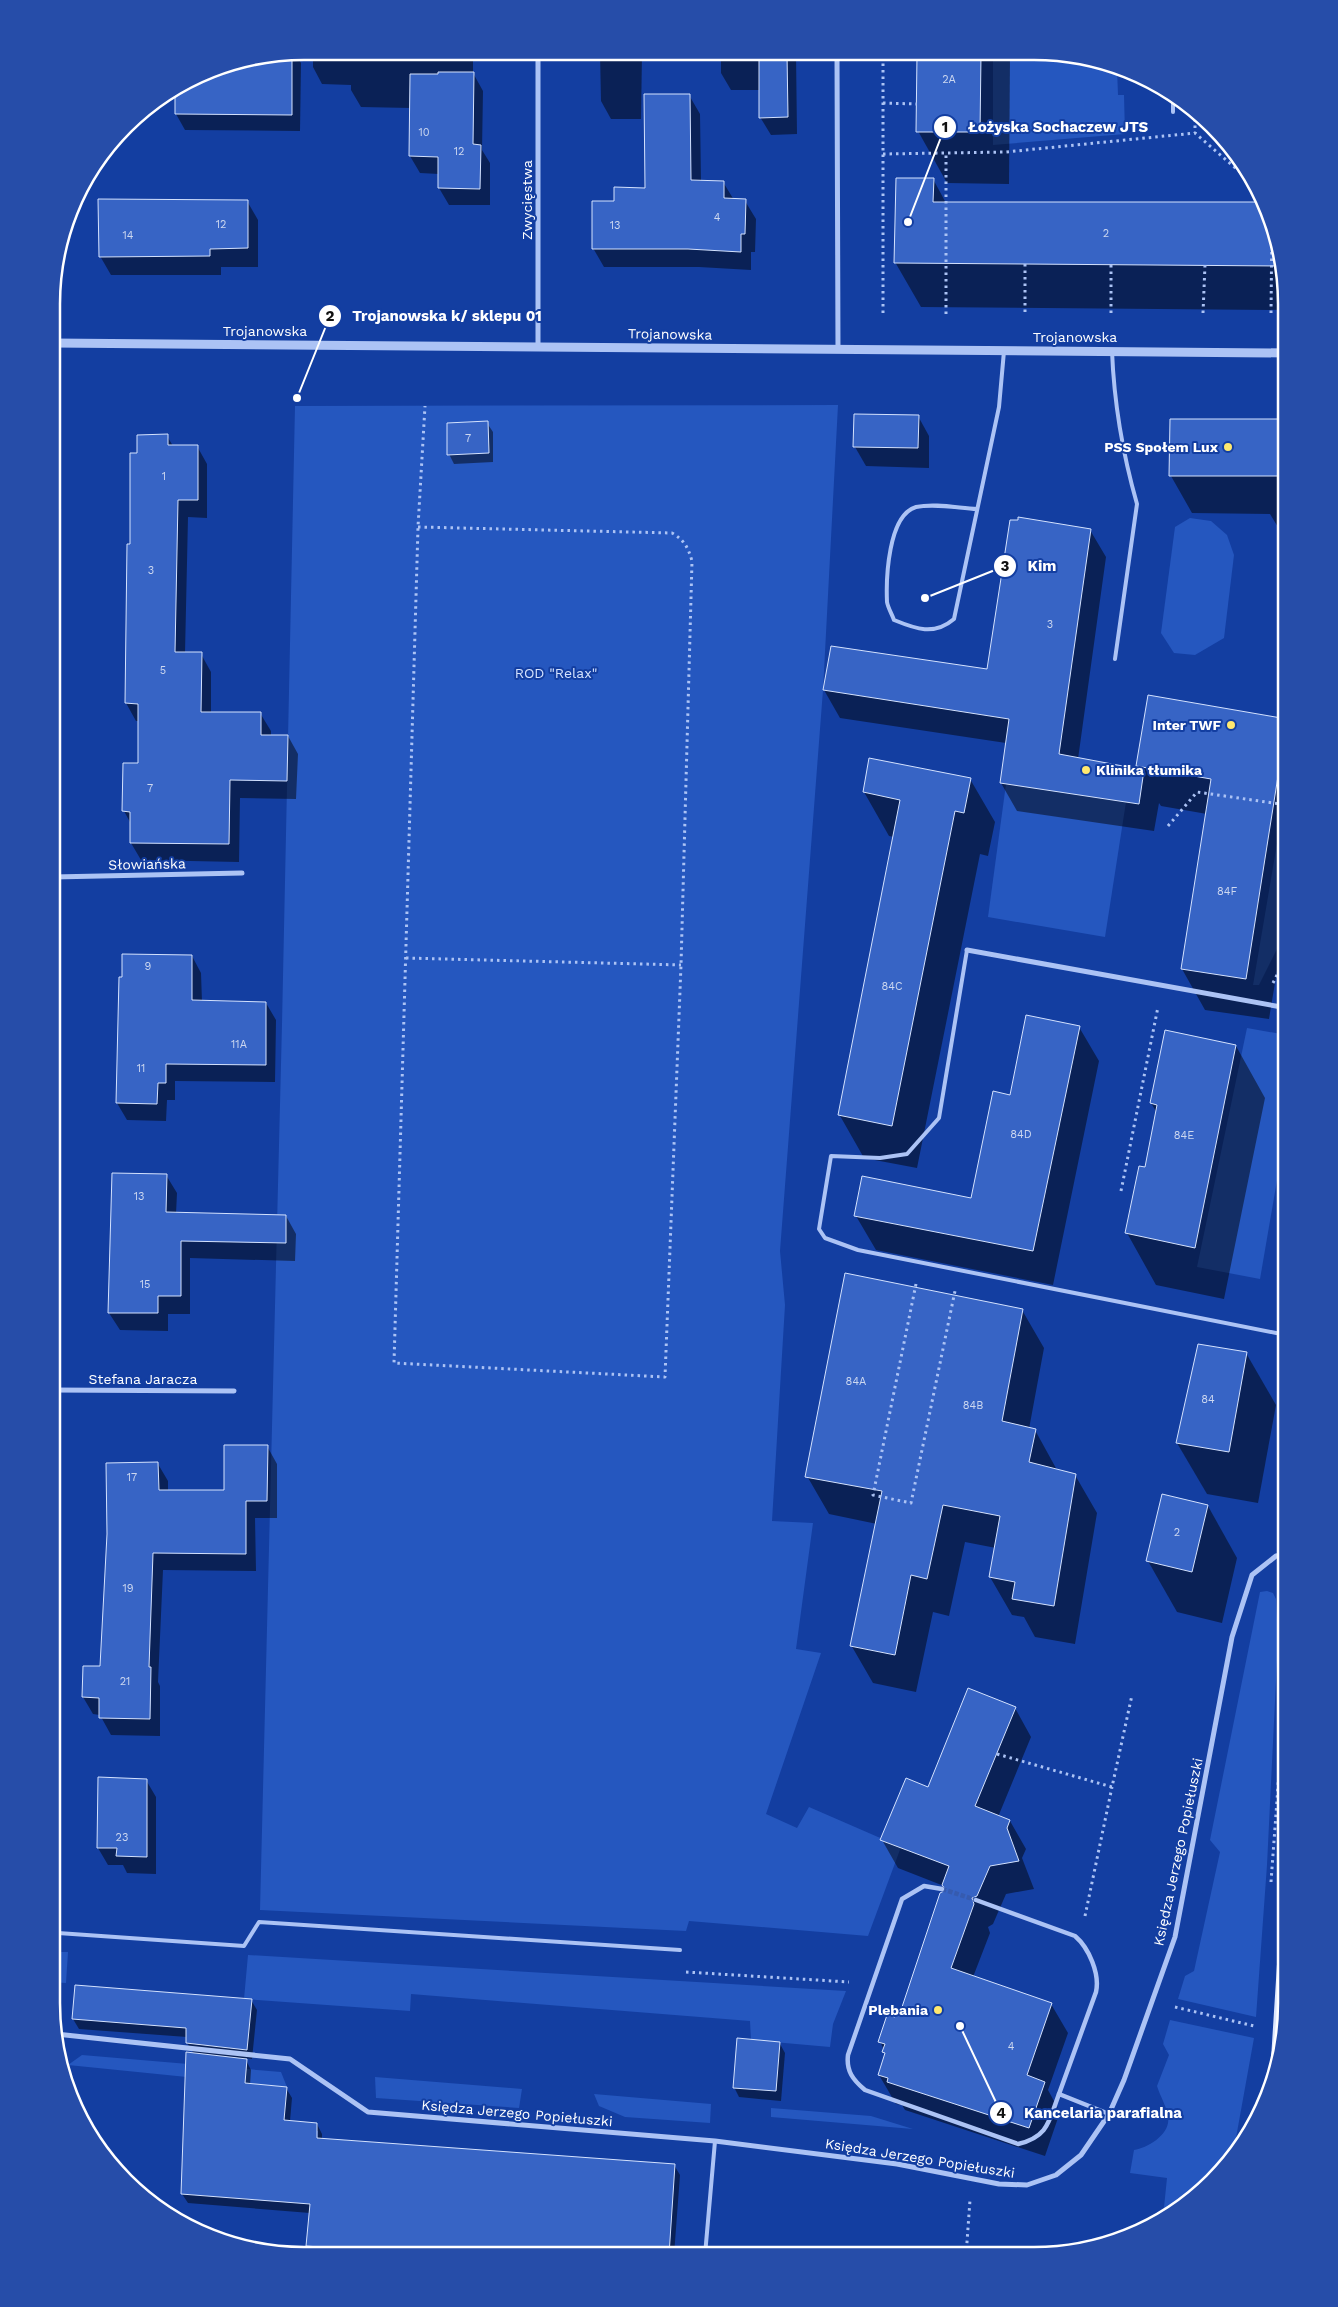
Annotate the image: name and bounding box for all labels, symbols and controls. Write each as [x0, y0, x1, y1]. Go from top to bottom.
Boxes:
house number: 2A [942, 73, 956, 86]
callout: Łożyska Sochaczew JTS [932, 112, 1159, 142]
text: 1 [942, 118, 948, 136]
text: Łożyska Sochaczew JTS [968, 118, 1149, 136]
house number: 10 [418, 126, 430, 139]
house number: 12 [454, 145, 464, 158]
street label: Zwycięstwa [519, 160, 535, 240]
house number: 4 [714, 211, 721, 224]
house number: 12 [216, 218, 226, 231]
house number: 13 [610, 219, 620, 232]
house number: 2 [1103, 227, 1109, 240]
house number: 14 [122, 229, 134, 242]
callout: Trojanowska k/ sklepu 01 [317, 301, 552, 331]
text: 2 [326, 307, 335, 325]
text: Trojanowska k/ sklepu 01 [352, 307, 542, 325]
street label: Trojanowska [223, 323, 307, 339]
street label: Trojanowska [628, 325, 712, 343]
street label: Trojanowska [1033, 329, 1117, 345]
house number: 7 [465, 432, 471, 445]
place label: PSS Społem Lux [1104, 439, 1219, 455]
marker: PSS Społem Lux [1222, 441, 1234, 453]
house number: 1 [162, 470, 166, 483]
callout: Kim [993, 551, 1067, 581]
text: 3 [1001, 557, 1010, 575]
text: Kim [1028, 557, 1056, 575]
house number: 3 [148, 564, 154, 577]
house number: 3 [1047, 618, 1053, 631]
house number: 5 [160, 664, 166, 677]
park label: ROD "Relax" [515, 665, 597, 681]
place label: Inter TWF [1152, 717, 1221, 733]
marker: Inter TWF [1225, 719, 1237, 731]
place label: Klinika tłumika [1096, 762, 1203, 778]
marker: Klinika tłumika [1080, 764, 1092, 776]
house number: 7 [147, 782, 153, 795]
street label: Słowiańska [108, 855, 186, 873]
house number: 84F [1217, 885, 1237, 898]
house number: 9 [145, 960, 152, 973]
house number: 84C [881, 980, 903, 993]
house number: 11A [231, 1038, 247, 1051]
house number: 11 [137, 1062, 145, 1075]
house number: 84D [1010, 1128, 1032, 1141]
house number: 84E [1174, 1129, 1194, 1142]
house number: 13 [134, 1190, 144, 1203]
house number: 15 [140, 1278, 150, 1291]
street label: Stefana Jaracza [89, 1371, 197, 1387]
house number: 84A [846, 1375, 866, 1388]
house number: 84 [1201, 1393, 1215, 1406]
house number: 84B [963, 1399, 983, 1412]
house number: 17 [127, 1471, 137, 1484]
house number: 2 [1174, 1526, 1180, 1539]
house number: 19 [122, 1582, 134, 1595]
house number: 21 [120, 1675, 130, 1688]
street label: Księdza Jerzego Popiełuszki [1150, 1757, 1206, 1947]
house number: 23 [116, 1831, 128, 1844]
place label: Plebania [868, 2002, 929, 2018]
marker: Plebania [932, 2004, 944, 2016]
house number: 4 [1008, 2040, 1015, 2053]
street label: Księdza Jerzego Popiełuszki [421, 2097, 613, 2129]
callout: Kancelaria parafialna [989, 2098, 1192, 2128]
text: 4 [996, 2104, 1006, 2122]
text: Kancelaria parafialna [1024, 2104, 1182, 2122]
street label: Księdza Jerzego Popiełuszki [824, 2135, 1016, 2181]

